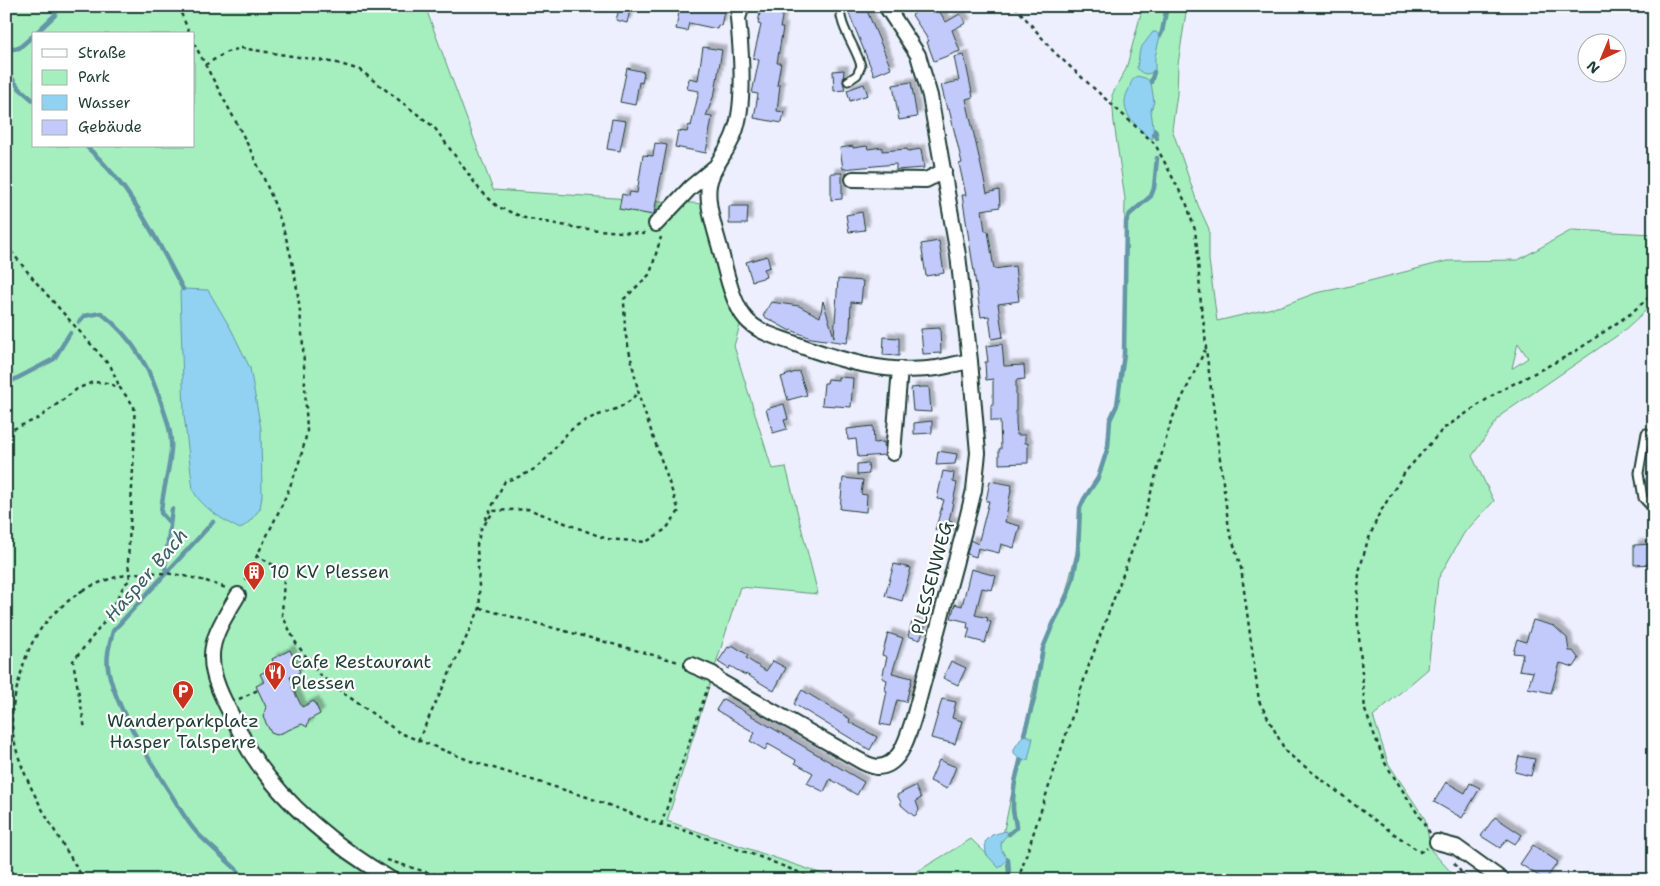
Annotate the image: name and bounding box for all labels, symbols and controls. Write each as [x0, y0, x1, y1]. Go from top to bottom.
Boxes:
legend [32, 32, 195, 148]
north arrow [1578, 32, 1628, 82]
text: Straße [78, 43, 126, 63]
text: N [1583, 57, 1603, 78]
text: Park [78, 67, 110, 87]
text: Wasser [78, 93, 131, 113]
text: Gebäude [78, 117, 142, 137]
street label: PLESSENWEG [905, 518, 959, 637]
water label: Hasper Bach [99, 523, 193, 627]
building icon: 10 KV Plessen [242, 560, 266, 591]
place label: 10 KV Plessen [270, 560, 389, 584]
place label: Cafe Restaurant Plessen [291, 650, 432, 695]
restaurant icon: Cafe Restaurant Plessen [263, 660, 287, 691]
parking icon: Wanderparkplatz Hasper Talsperre [171, 679, 195, 710]
place label: Wanderparkplatz Hasper Talsperre [107, 709, 259, 754]

